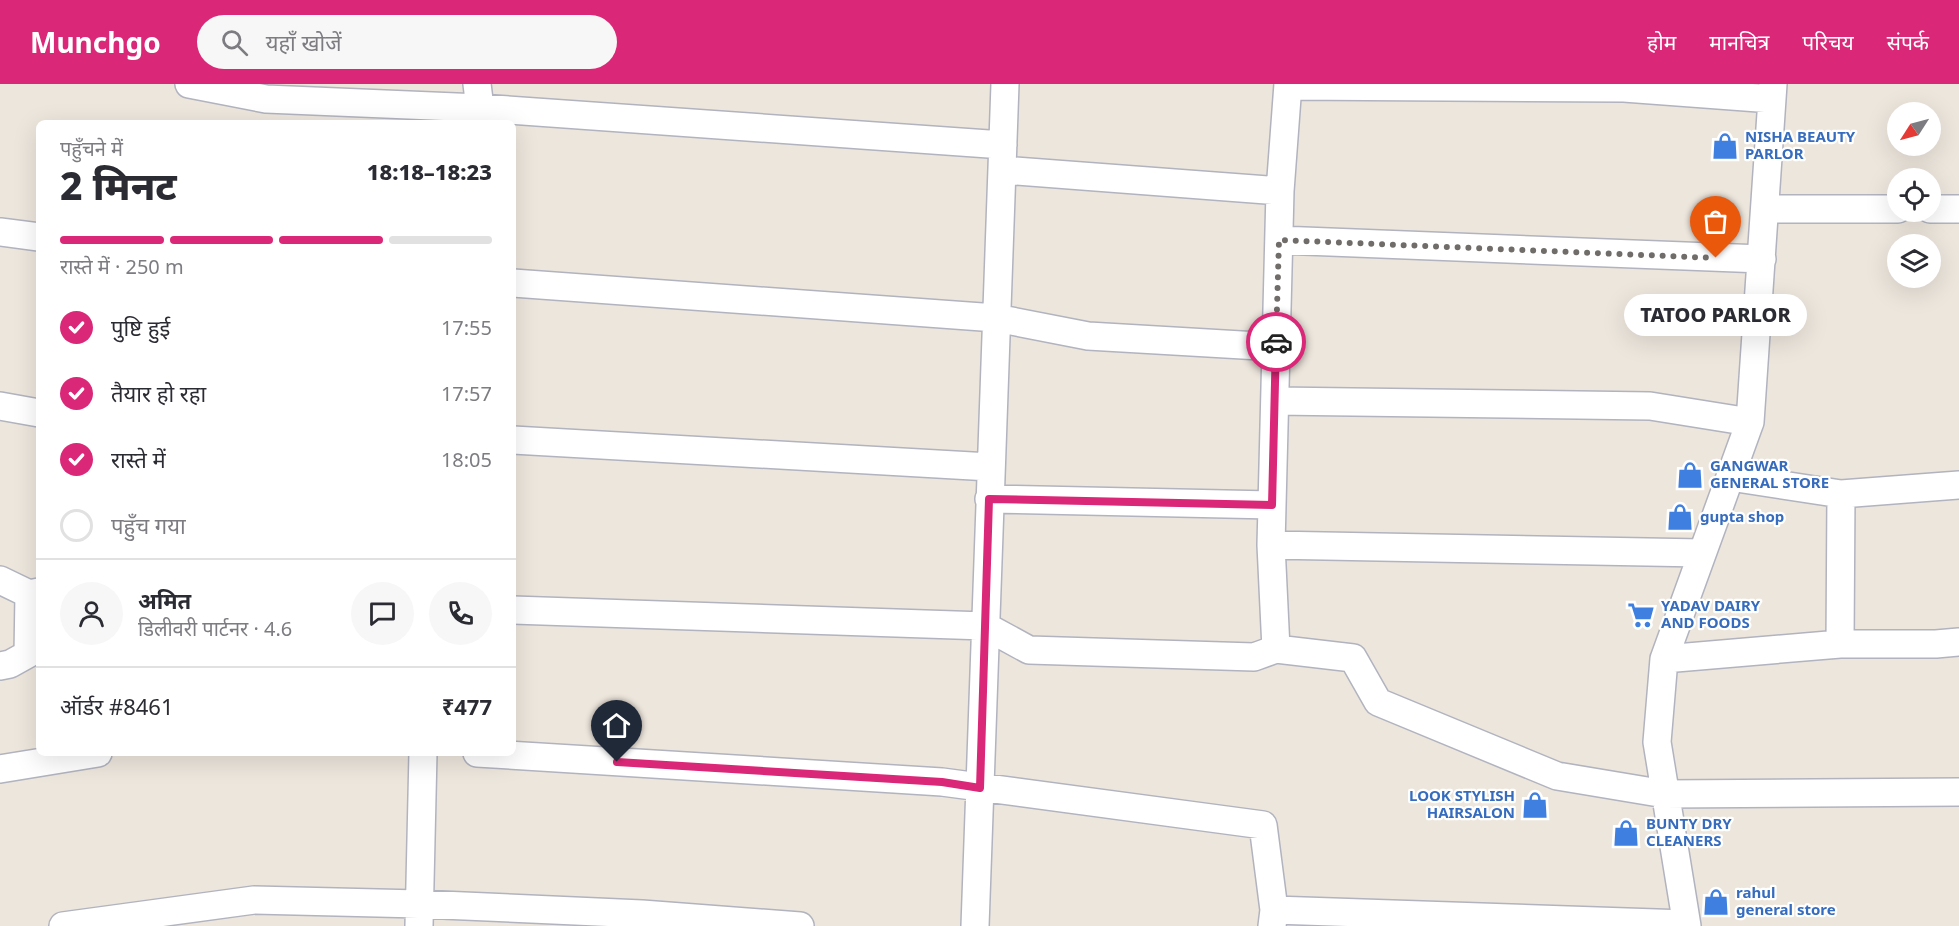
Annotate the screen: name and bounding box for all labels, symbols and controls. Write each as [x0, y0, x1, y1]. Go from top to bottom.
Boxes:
search box [197, 15, 617, 69]
text: Munchgo [30, 23, 161, 61]
icon: search [218, 26, 251, 59]
text: यहाँ खोजें [266, 27, 342, 57]
text: होम [1647, 28, 1676, 56]
text: मानचित्र [1709, 28, 1769, 56]
text: परिचय [1802, 28, 1854, 56]
text: संपर्क [1887, 28, 1929, 56]
north arrow [1887, 102, 1941, 156]
map controls [1887, 102, 1941, 288]
place label: NISHA BEAUTY PARLOR [1745, 126, 1856, 163]
shop icon: NISHA BEAUTY PARLOR [1710, 131, 1740, 161]
text: पहुँचने में [60, 135, 123, 162]
text: 18:18–18:23 [367, 156, 492, 186]
text: 2 मिनट [60, 158, 177, 211]
button: locate [1887, 168, 1941, 222]
pin [1690, 196, 1741, 258]
icon: bag [1699, 205, 1732, 238]
button: layers [1887, 234, 1941, 288]
text: रास्ते में · 250 m [60, 253, 184, 280]
callout: TATOO PARLOR [1624, 294, 1808, 336]
text: TATOO PARLOR [1640, 301, 1791, 328]
icon: check [60, 311, 93, 344]
text: पुष्टि हुई [111, 312, 170, 342]
courier [1246, 312, 1306, 372]
text: 17:55 [441, 314, 492, 341]
icon: car [1260, 326, 1293, 359]
icon: check [60, 377, 93, 410]
text: तैयार हो रहा [111, 378, 206, 408]
text: 17:57 [441, 380, 492, 407]
icon: check [60, 443, 93, 476]
text: रास्ते में [111, 444, 166, 474]
text: 18:05 [441, 446, 492, 473]
place label: GANGWAR GENERAL STORE [1710, 455, 1829, 492]
shop icon: GANGWAR GENERAL STORE [1675, 460, 1705, 490]
shop icon: gupta shop [1665, 502, 1695, 532]
place label: gupta shop [1700, 506, 1784, 526]
text: पहुँच गया [111, 510, 186, 540]
button: person [60, 582, 123, 645]
button: chat [351, 582, 414, 645]
button: phone [429, 582, 492, 645]
text: अमित [138, 585, 191, 615]
place label: YADAV DAIRY AND FOODS [1661, 595, 1761, 632]
supermarket icon: YADAV DAIRY AND FOODS [1626, 600, 1656, 630]
text: डिलीवरी पार्टनर · 4.6 [138, 615, 292, 642]
text: ऑर्डर #8461 [60, 691, 174, 721]
text: ₹477 [442, 691, 492, 721]
pin [591, 700, 642, 762]
icon: home [600, 709, 633, 742]
place label: LOOK STYLISH HAIRSALON [1409, 785, 1515, 822]
shop icon: LOOK STYLISH HAIRSALON [1520, 790, 1550, 820]
place label: BUNTY DRY CLEANERS [1646, 813, 1732, 850]
shop icon: BUNTY DRY CLEANERS [1611, 818, 1641, 848]
place label: rahul general store [1736, 882, 1836, 919]
shop icon: rahul general store [1701, 887, 1731, 917]

